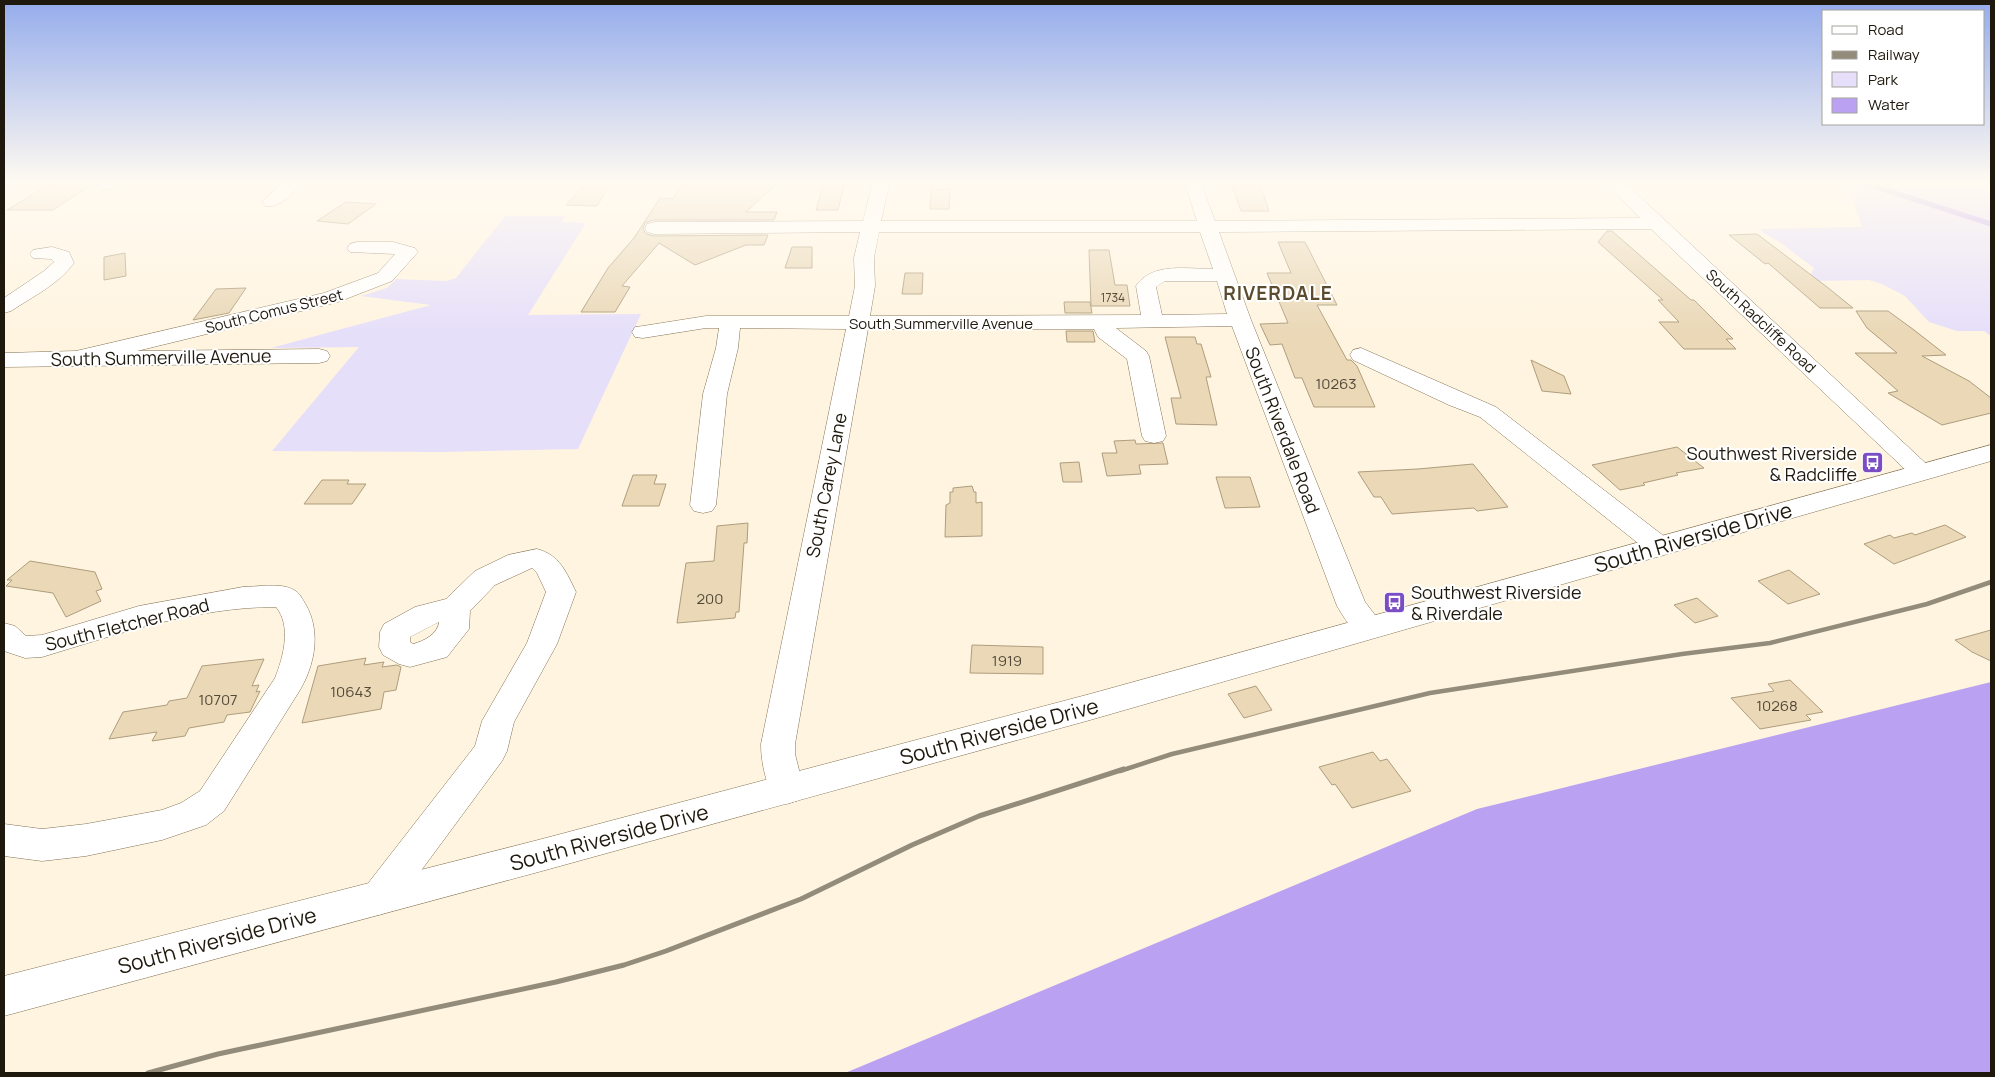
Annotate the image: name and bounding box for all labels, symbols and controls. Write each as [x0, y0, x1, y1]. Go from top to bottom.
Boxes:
legend [1822, 10, 1985, 125]
text: Road [1868, 19, 1904, 40]
text: Railway [1868, 44, 1920, 65]
text: Park [1868, 69, 1898, 90]
text: Water [1868, 94, 1910, 115]
street label: South Radcliffe Road [1701, 264, 1821, 378]
district label: RIVERDALE [1223, 280, 1333, 306]
street label: South Comus Street [203, 284, 345, 338]
house number: 1734 [1101, 289, 1125, 306]
street label: South Summerville Avenue [849, 313, 1033, 334]
street label: South Summerville Avenue [50, 343, 272, 371]
street label: South Riverdale Road [1240, 343, 1326, 517]
house number: 10263 [1315, 373, 1357, 394]
street label: South Carey Lane [800, 411, 852, 559]
place label: Southwest Riverside & Radcliffe [1687, 441, 1857, 486]
bus stop icon: Southwest Riverside & Radcliffe [1861, 451, 1885, 475]
street label: South Riverside Drive [1591, 495, 1795, 579]
place label: Southwest Riverside & Riverdale [1411, 580, 1581, 625]
house number: 200 [697, 588, 723, 609]
bus stop icon: Southwest Riverside & Riverdale [1383, 590, 1407, 614]
street label: South Fletcher Road [42, 592, 212, 656]
house number: 1919 [992, 650, 1022, 671]
house number: 10643 [330, 681, 372, 702]
house number: 10707 [198, 689, 238, 710]
street label: South Riverside Drive [897, 691, 1101, 771]
house number: 10268 [1756, 695, 1798, 716]
street label: South Riverside Drive [507, 797, 711, 877]
street label: South Riverside Drive [115, 900, 319, 980]

